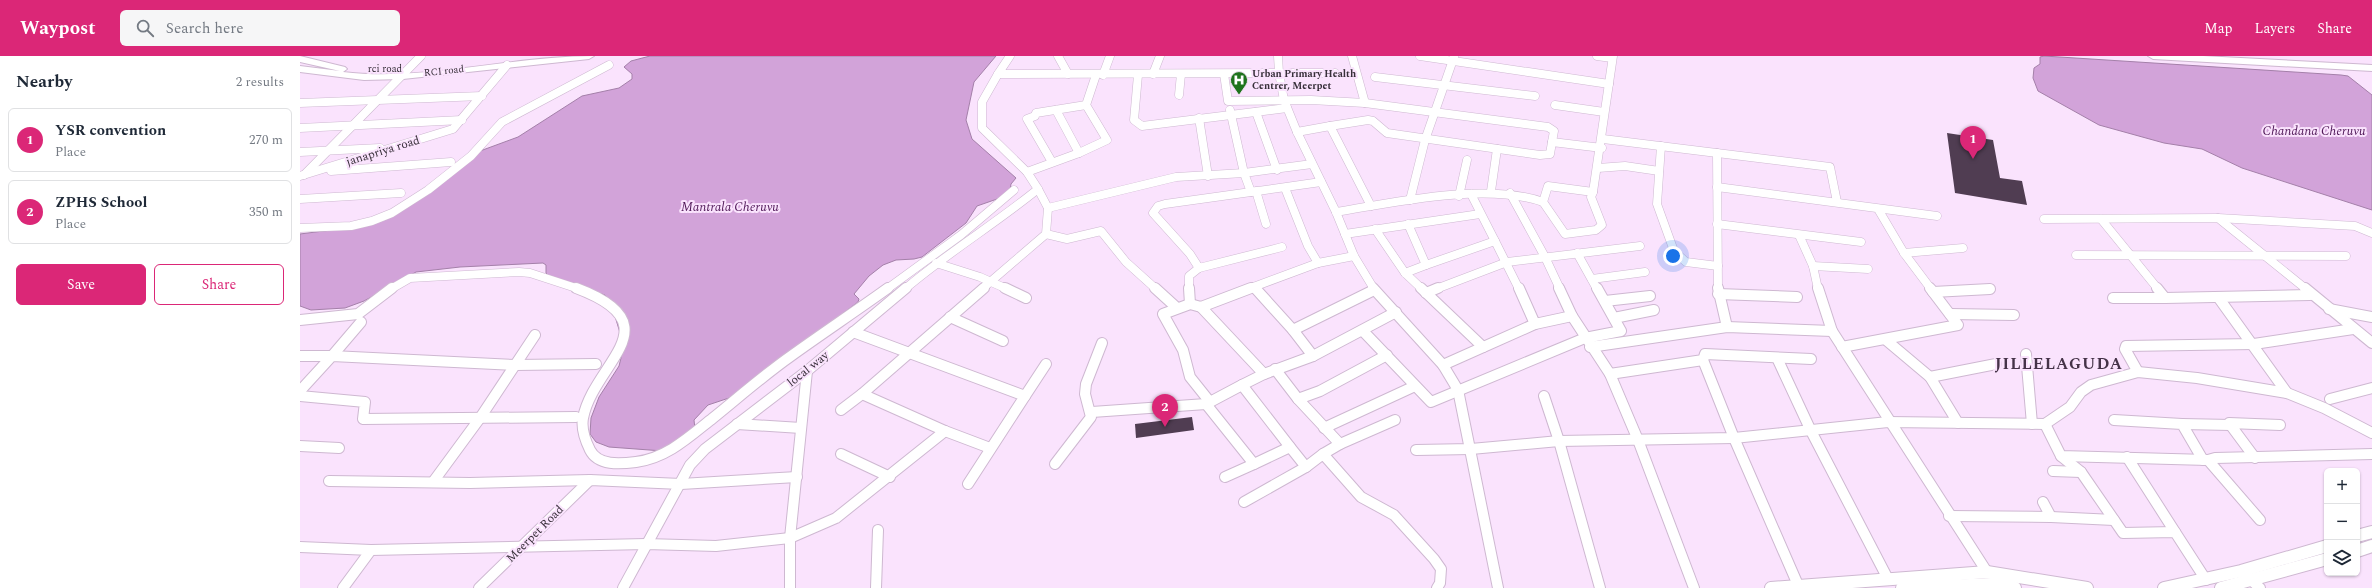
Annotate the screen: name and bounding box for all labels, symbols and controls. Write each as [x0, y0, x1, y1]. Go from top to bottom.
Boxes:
search box [120, 10, 400, 46]
text: Waypost [20, 14, 96, 43]
icon: search [134, 17, 156, 39]
text: Search here [166, 17, 243, 40]
text: Map [2204, 18, 2233, 39]
text: Layers [2255, 18, 2295, 39]
text: Share [2317, 18, 2352, 39]
street label: rci road [368, 61, 403, 77]
street label: RCI road [423, 61, 465, 81]
place label: Urban Primary Health Centrer, Meerpet [1252, 66, 1356, 94]
text: Nearby [16, 69, 72, 95]
hospital icon: Urban Primary Health Centrer, Meerpet [1229, 70, 1249, 95]
text: 2 results [236, 72, 284, 92]
text: YSR convention [55, 119, 166, 142]
water label: Chandana Cheruvu [2263, 121, 2366, 141]
pin: 1 [1960, 126, 1986, 159]
text: 1 [26, 130, 34, 150]
text: 270 m [249, 130, 283, 150]
street label: janapriya road [344, 131, 423, 171]
text: Place [55, 142, 86, 162]
text: ZPHS School [55, 191, 147, 214]
water label: Mantrala Cheruvu [681, 197, 779, 217]
text: 2 [26, 202, 34, 222]
text: 350 m [249, 202, 283, 222]
text: Place [55, 214, 86, 234]
your location [1663, 246, 1683, 266]
button: Save [16, 264, 146, 305]
button: Share [154, 264, 284, 305]
street label: local way [783, 345, 834, 392]
district label: JILLELAGUDA [1995, 352, 2123, 376]
pin: 2 [1152, 394, 1178, 427]
map controls [2324, 468, 2360, 576]
button: + [2324, 468, 2360, 504]
street label: Meerpet Road [502, 501, 568, 567]
button: − [2324, 504, 2360, 540]
button: layers [2324, 540, 2360, 576]

